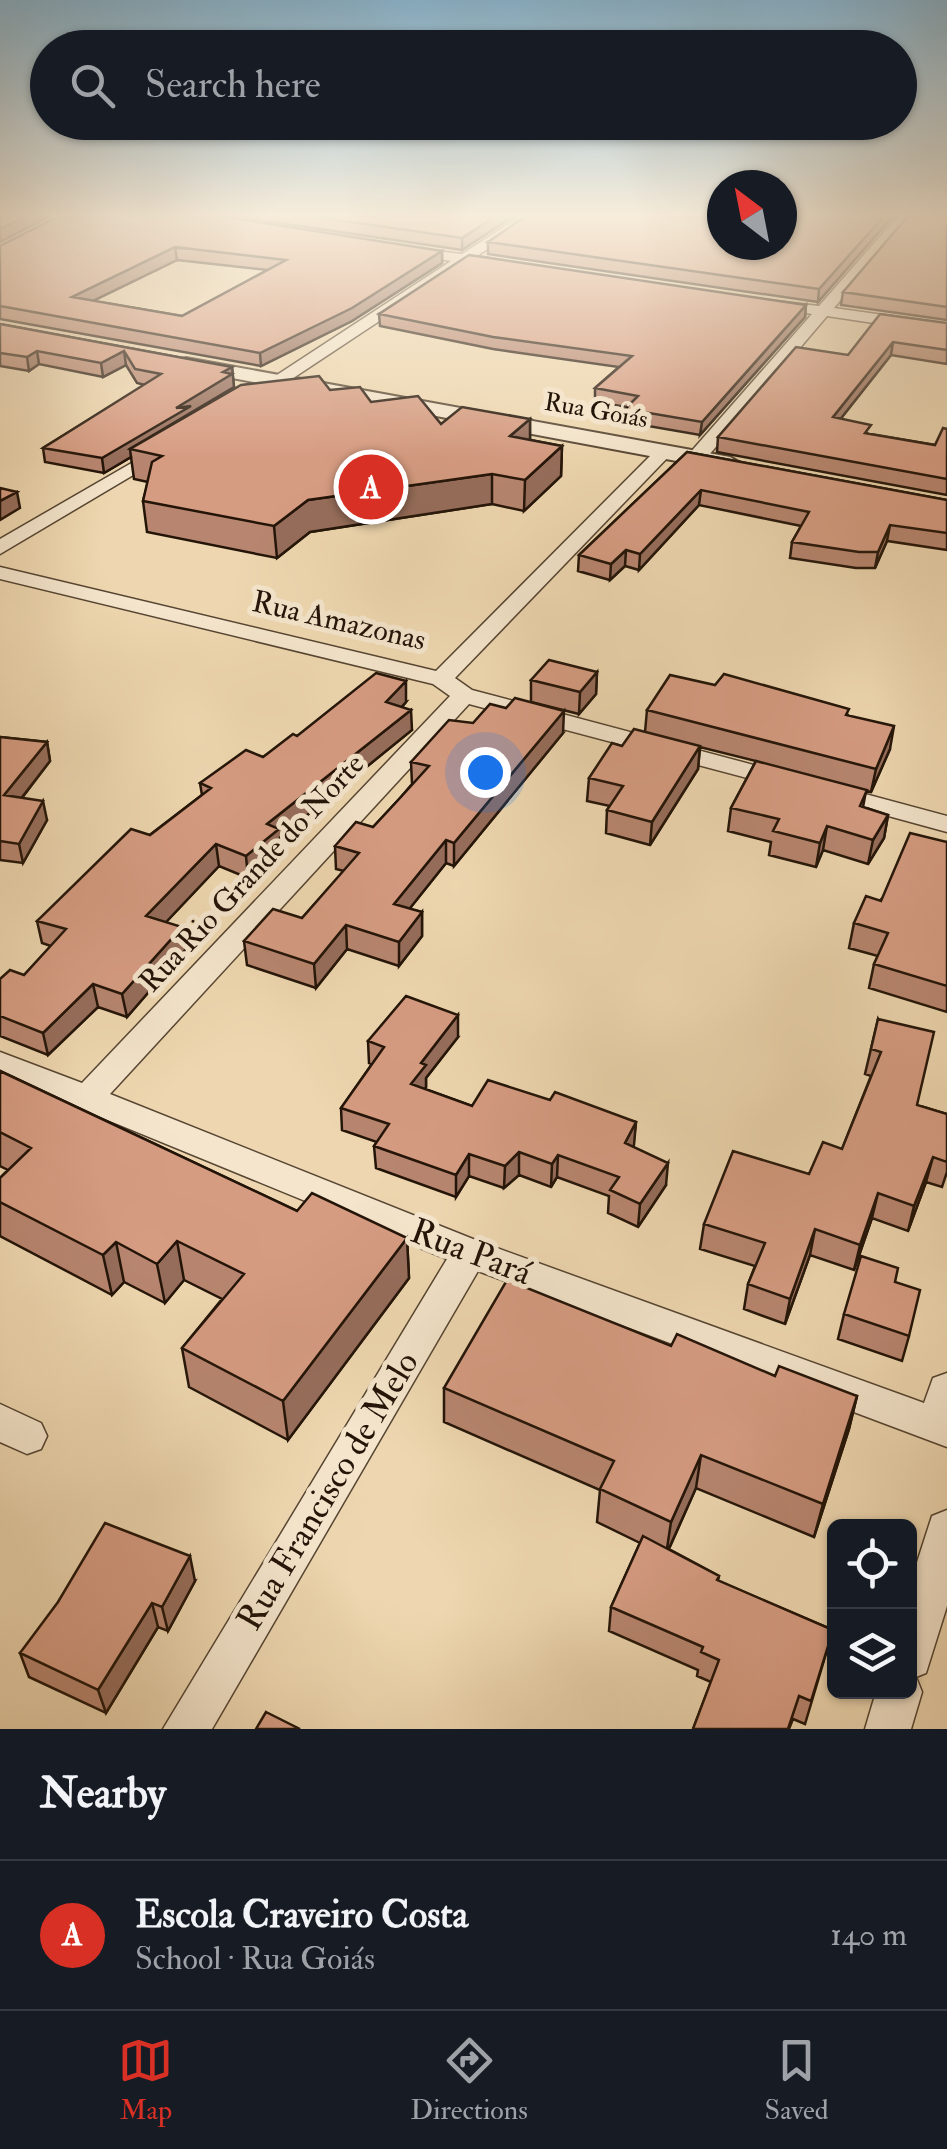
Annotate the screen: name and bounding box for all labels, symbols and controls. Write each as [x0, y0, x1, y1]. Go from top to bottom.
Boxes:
search box [30, 30, 917, 140]
icon: search [65, 58, 120, 113]
text: Search here [145, 61, 321, 109]
north arrow [707, 170, 797, 260]
street label: Rua Goiás [542, 387, 650, 435]
pin: A [338, 450, 404, 524]
street label: Rua Amazonas [249, 583, 429, 659]
street label: Rua Rio Grande do Norte [132, 746, 372, 1000]
your location [460, 747, 511, 798]
street label: Rua Pará [404, 1209, 538, 1295]
street label: Rua Francisco de Melo [227, 1344, 429, 1638]
map controls [827, 1519, 917, 1699]
button: locate [827, 1519, 917, 1609]
button: layers [827, 1609, 917, 1699]
text: Nearby [40, 1768, 166, 1820]
text: Escola Craveiro Costa [135, 1891, 468, 1939]
text: A [62, 1915, 83, 1955]
text: 140 m [830, 1915, 907, 1955]
text: School · Rua Goiás [135, 1939, 375, 1979]
tab: Map [118, 2033, 173, 2128]
tab: Directions [410, 2033, 528, 2128]
tab: Saved [765, 2033, 829, 2128]

